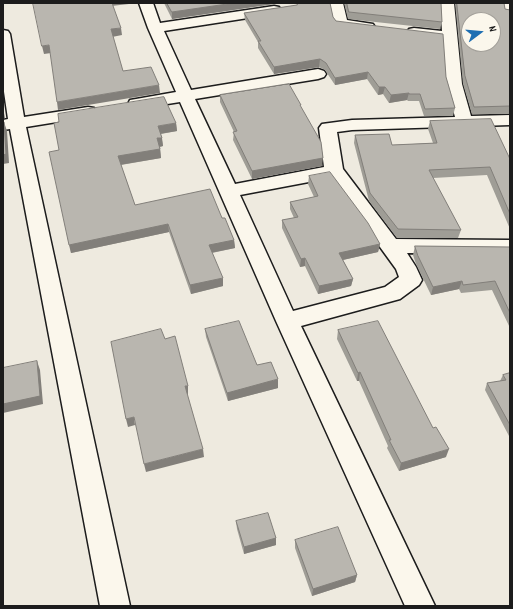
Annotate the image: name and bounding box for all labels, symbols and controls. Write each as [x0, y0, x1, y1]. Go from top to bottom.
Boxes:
north arrow [461, 12, 501, 52]
text: N [483, 24, 500, 34]

